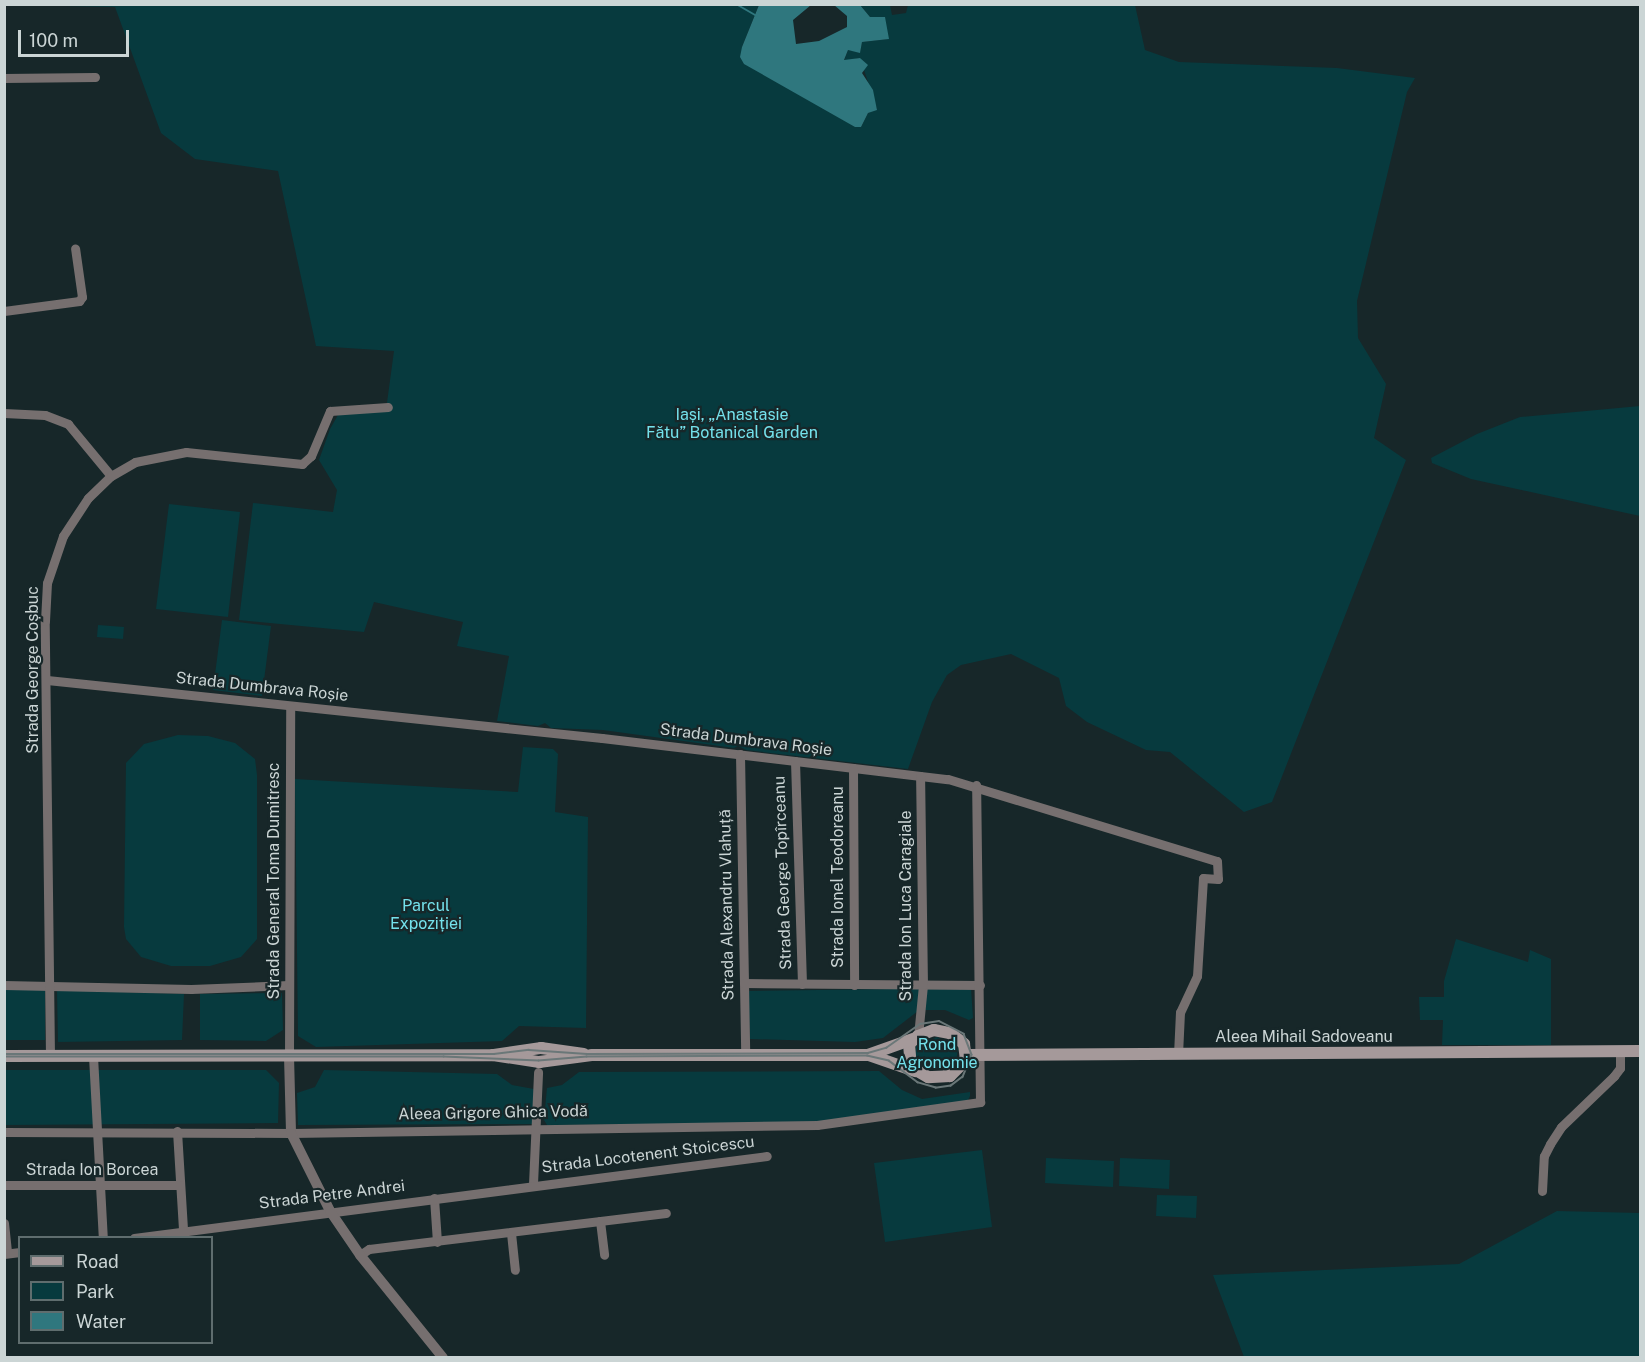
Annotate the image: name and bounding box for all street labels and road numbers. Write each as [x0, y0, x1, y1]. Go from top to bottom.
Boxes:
street label: Strada George Coșbuc [23, 586, 43, 754]
street label: Strada Dumbrava Roșie [175, 668, 349, 706]
street label: Strada Dumbrava Roșie [659, 720, 833, 760]
street label: Strada General Toma Dumitresc [264, 763, 284, 999]
street label: Strada George Topîrceanu [770, 776, 796, 970]
street label: Strada Ionel Teodoreanu [828, 786, 848, 968]
street label: Strada Alexandru Vlahuță [716, 809, 738, 1001]
street label: Strada Ion Luca Caragiale [896, 810, 916, 1002]
street label: Aleea Mihail Sadoveanu [1215, 1027, 1393, 1047]
street label: Aleea Grigore Ghica Vodă [398, 1102, 588, 1124]
street label: Strada Locotenent Stoicescu [540, 1132, 756, 1178]
street label: Strada Ion Borcea [26, 1160, 158, 1180]
street label: Strada Petre Andrei [258, 1177, 406, 1213]

